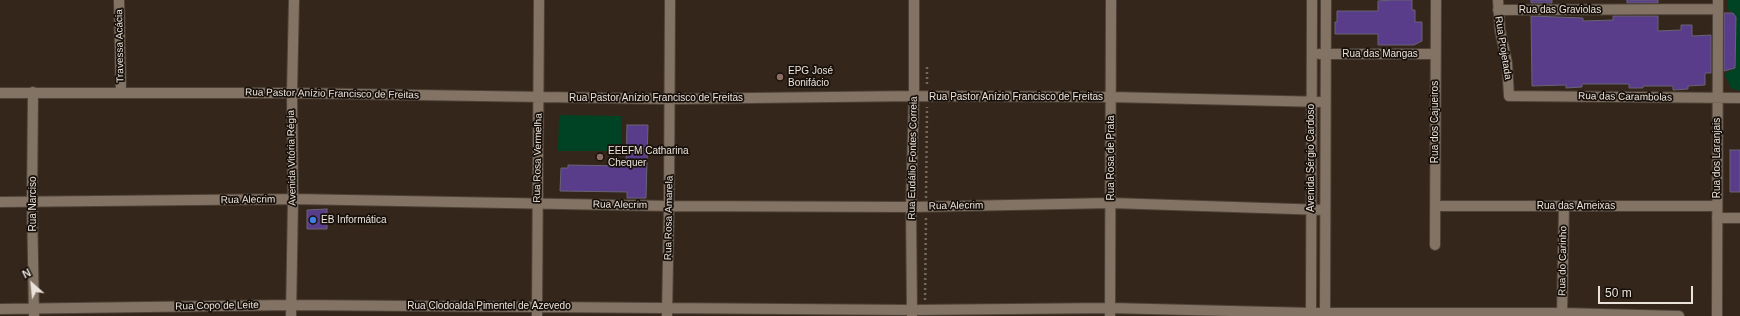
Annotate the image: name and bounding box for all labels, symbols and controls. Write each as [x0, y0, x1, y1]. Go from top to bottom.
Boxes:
street label: Rua das Graviolas [1519, 4, 1601, 16]
street label: Travessa Acácia [113, 9, 127, 83]
street label: Rua Projetada [1492, 15, 1514, 81]
street label: Rua das Mangas [1342, 48, 1418, 60]
place label: EPG José Bonifácio [788, 65, 833, 88]
marker: EPG José Bonifácio [775, 72, 785, 82]
street label: Rua dos Cajueiros [1429, 81, 1441, 163]
street label: Rua Pastor Anízio Francisco de Freitas [245, 86, 419, 102]
street label: Rua das Carambolas [1578, 90, 1672, 104]
street label: Rua Pastor Anízio Francisco de Freitas [929, 91, 1103, 103]
street label: Rua Pastor Anízio Francisco de Freitas [569, 92, 743, 104]
street label: Rua Eudálio Fontes Correia [906, 96, 920, 220]
street label: Avenida Sérgio Cardoso [1305, 104, 1317, 212]
street label: Avenida Vitória Régia [285, 110, 299, 206]
street label: Rua Rosa Vermelha [531, 113, 545, 203]
street label: Rua Rosa de Prata [1105, 115, 1117, 201]
street label: Rua dos Laranjais [1711, 118, 1723, 198]
place label: EEEFM Catharina Chequer [608, 145, 689, 168]
marker: EEEFM Catharina Chequer [595, 152, 605, 162]
street label: Rua Narciso [27, 176, 39, 232]
street label: Rua Rosa Amarela [662, 176, 676, 260]
street label: Rua Alecrim [221, 194, 275, 206]
street label: Rua Alecrim [593, 199, 647, 211]
street label: Rua Alecrim [929, 200, 983, 212]
street label: Rua das Ameixas [1537, 200, 1615, 212]
place label: EB Informática [321, 214, 387, 226]
marker: EB Informática [308, 215, 318, 225]
street label: Rua do Carinho [1556, 226, 1570, 296]
north arrow [12, 264, 52, 304]
text: N [20, 266, 33, 280]
scale bar [1600, 278, 1695, 304]
text: 50 m [1605, 286, 1632, 300]
street label: Rua Copo de Leite [175, 299, 259, 313]
street label: Rua Clodoalda Pimentel de Azevedo [407, 300, 571, 312]

